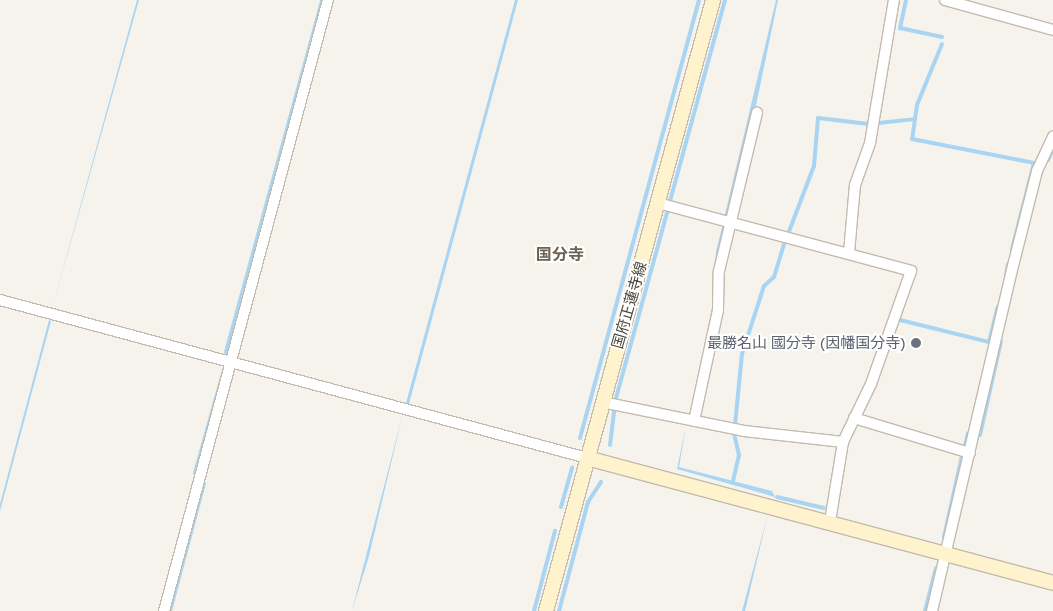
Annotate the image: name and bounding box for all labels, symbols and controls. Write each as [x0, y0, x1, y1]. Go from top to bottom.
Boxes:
district label: 国分寺 [536, 244, 584, 264]
street label: 国府正蓮寺線 [608, 259, 650, 351]
place label: 最勝名山 國分寺 (因幡国分寺) [707, 334, 906, 352]
marker: 最勝名山 國分寺 (因幡国分寺) [910, 337, 922, 349]

